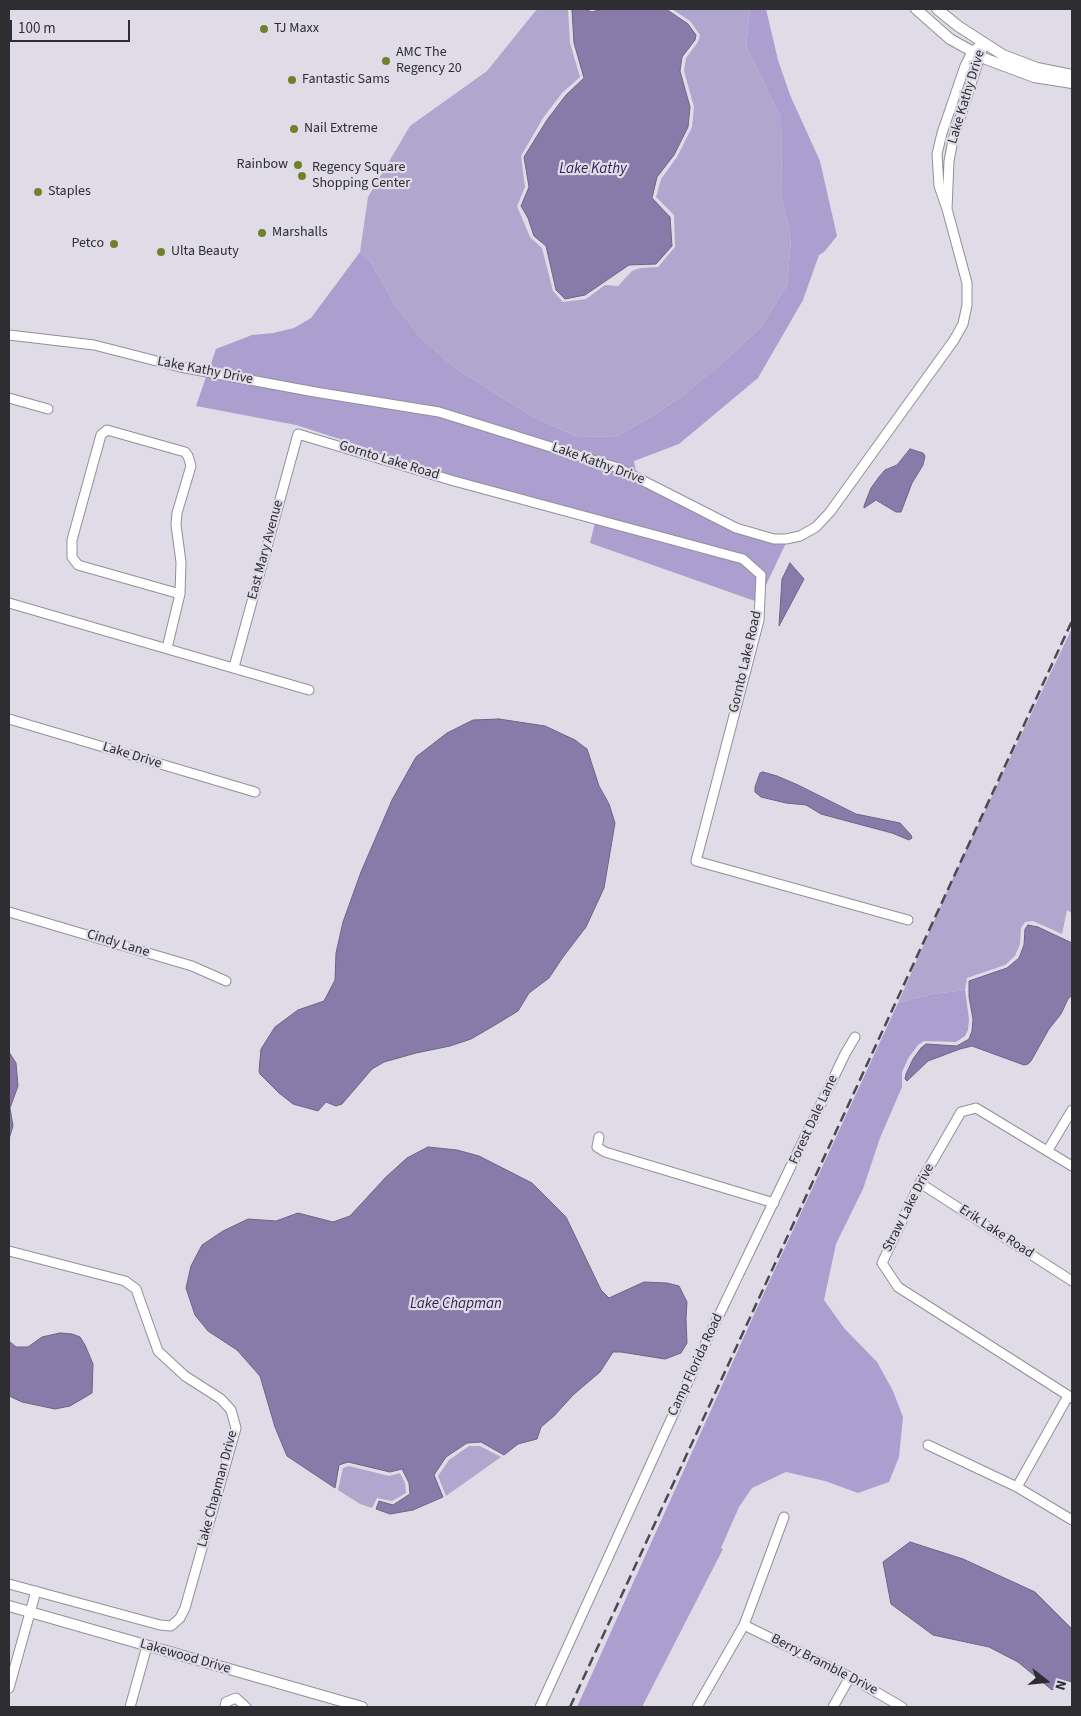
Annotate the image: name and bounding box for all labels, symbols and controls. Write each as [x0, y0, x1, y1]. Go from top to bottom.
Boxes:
scale bar [12, 10, 132, 42]
text: 100 m [18, 18, 56, 39]
place label: TJ Maxx [274, 21, 319, 37]
marker: TJ Maxx [258, 23, 270, 35]
place label: AMC The Regency 20 [396, 45, 462, 78]
street label: Lake Kathy Drive [945, 48, 989, 146]
marker: AMC The Regency 20 [380, 55, 392, 67]
place label: Fantastic Sams [302, 72, 390, 88]
marker: Fantastic Sams [286, 74, 298, 86]
place label: Nail Extreme [304, 121, 378, 137]
marker: Nail Extreme [288, 123, 300, 135]
place label: Rainbow [237, 157, 288, 173]
marker: Rainbow [292, 159, 304, 171]
place label: Regency Square Shopping Center [312, 160, 410, 192]
water label: Lake Kathy [559, 161, 627, 179]
marker: Regency Square Shopping Center [296, 170, 308, 182]
place label: Staples [48, 184, 91, 200]
marker: Staples [32, 186, 44, 198]
place label: Marshalls [272, 225, 328, 241]
marker: Marshalls [256, 227, 268, 239]
place label: Petco [71, 236, 104, 252]
marker: Petco [108, 238, 120, 250]
place label: Ulta Beauty [171, 244, 239, 260]
marker: Ulta Beauty [155, 246, 167, 258]
street label: Lake Kathy Drive [156, 353, 254, 389]
street label: Gornto Lake Road [337, 438, 441, 484]
street label: Lake Kathy Drive [549, 439, 647, 489]
street label: East Mary Avenue [245, 498, 287, 602]
street label: Gornto Lake Road [726, 609, 766, 715]
street label: Lake Drive [101, 739, 163, 773]
street label: Cindy Lane [85, 927, 151, 961]
street label: Forest Dale Lane [786, 1073, 842, 1167]
street label: Straw Lake Drive [880, 1161, 938, 1255]
street label: Erik Lake Road [955, 1202, 1037, 1262]
water label: Lake Chapman [410, 1296, 502, 1314]
street label: Camp Florida Road [665, 1311, 727, 1419]
street label: Lake Chapman Drive [194, 1429, 242, 1549]
street label: Berry Bramble Drive [768, 1631, 880, 1699]
street label: Lakewood Drive [138, 1636, 232, 1678]
north arrow [1021, 1656, 1071, 1706]
text: N [1050, 1678, 1071, 1692]

